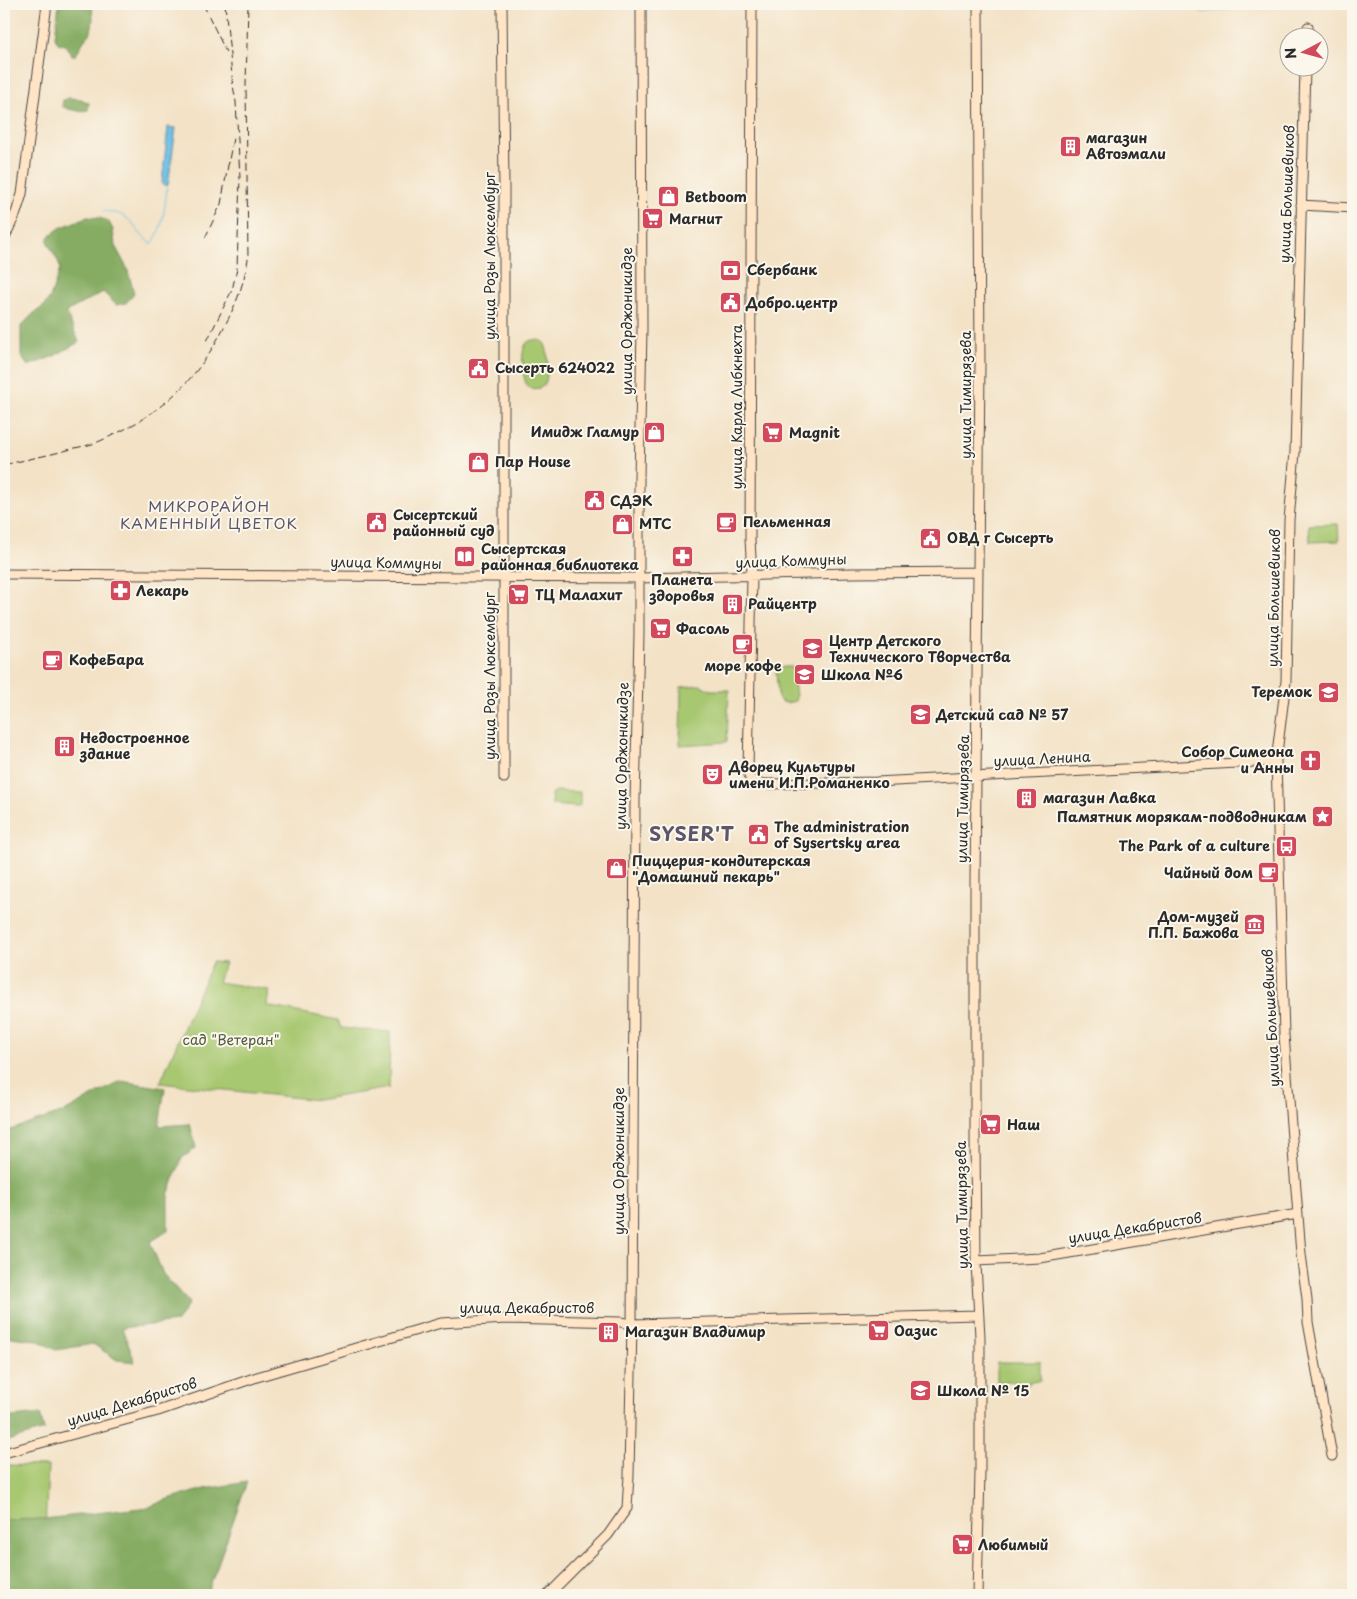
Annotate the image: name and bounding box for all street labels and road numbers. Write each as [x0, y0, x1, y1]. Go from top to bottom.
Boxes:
street label: улица Большевиков [1274, 125, 1299, 263]
street label: улица Розы Люксембург [479, 171, 500, 340]
street label: улица Орджоникидзе [616, 247, 637, 395]
street label: улица Карла Либкнехта [726, 324, 747, 489]
street label: улица Тимирязева [955, 331, 976, 459]
street label: улица Большевиков [1262, 529, 1285, 667]
street label: улица Коммуны [735, 548, 847, 573]
street label: улица Коммуны [330, 551, 442, 574]
street label: улица Розы Люксембург [479, 591, 500, 760]
street label: улица Орджоникидзе [610, 682, 633, 830]
street label: улица Тимирязева [951, 734, 974, 863]
street label: улица Ленина [993, 745, 1091, 772]
street label: улица Большевиков [1256, 948, 1285, 1088]
street label: улица Орджоникидзе [608, 1087, 629, 1235]
street label: улица Тимирязева [950, 1140, 973, 1269]
street label: улица Декабристов [1067, 1207, 1203, 1248]
street label: улица Декабристов [460, 1297, 594, 1318]
street label: улица Декабристов [64, 1372, 199, 1431]

